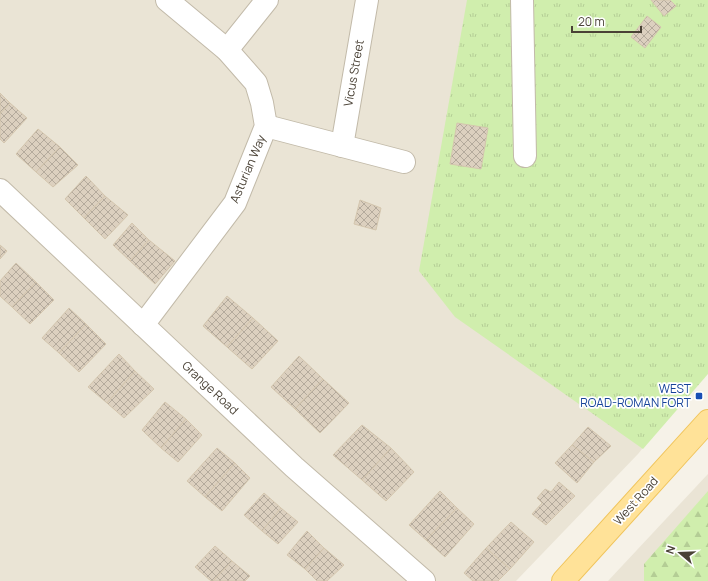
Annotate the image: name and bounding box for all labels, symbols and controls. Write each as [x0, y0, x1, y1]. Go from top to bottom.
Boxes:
scale bar [572, 8, 641, 34]
text: 20 m [578, 13, 605, 30]
street label: Vicus Street [339, 38, 368, 108]
street label: Asturian Way [226, 132, 270, 205]
street label: Grange Road [178, 357, 242, 418]
place label: WEST ROAD-ROMAN FORT [580, 380, 692, 411]
marker: WEST ROAD-ROMAN FORT [694, 391, 704, 401]
street label: West Road [609, 473, 662, 528]
north arrow [660, 533, 700, 573]
text: N [662, 543, 678, 556]

